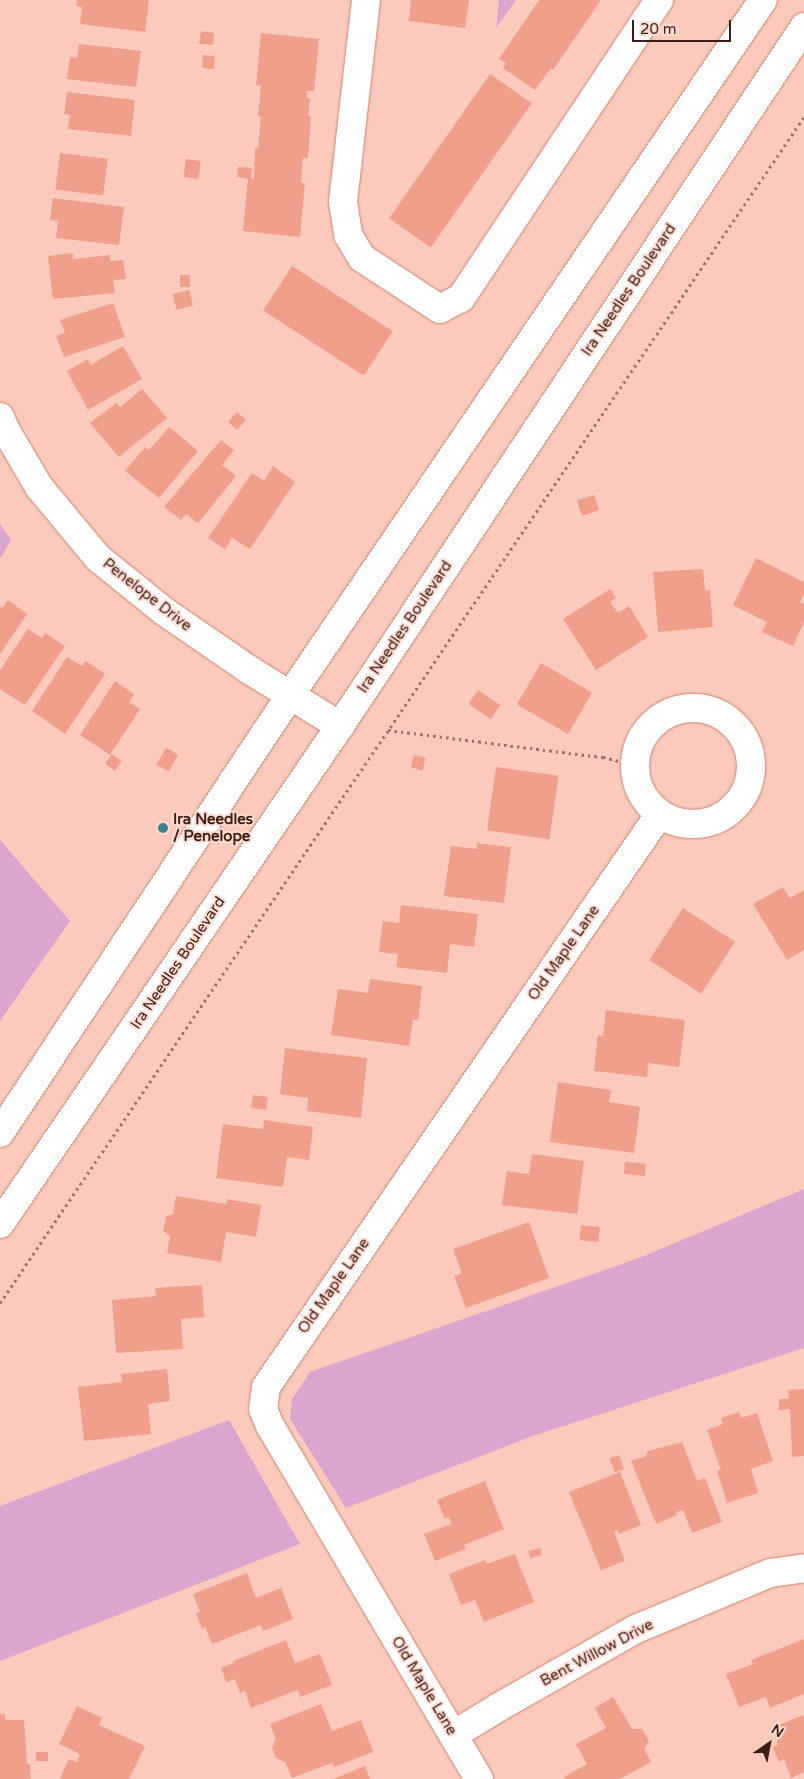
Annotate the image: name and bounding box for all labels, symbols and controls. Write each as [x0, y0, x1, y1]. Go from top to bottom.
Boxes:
scale bar [634, 10, 733, 42]
text: 20 m [640, 20, 677, 38]
street label: Ira Needles Boulevard [578, 220, 680, 360]
street label: Penelope Drive [99, 555, 195, 635]
street label: Ira Needles Boulevard [354, 557, 456, 697]
place label: Ira Needles / Penelope [173, 810, 253, 845]
marker: Ira Needles / Penelope [157, 822, 169, 834]
street label: Ira Needles Boulevard [127, 893, 229, 1033]
street label: Old Maple Lane [524, 902, 604, 1004]
street label: Old Maple Lane [294, 1235, 374, 1337]
street label: Bent Willow Drive [537, 1616, 657, 1690]
street label: Old Maple Lane [387, 1633, 461, 1739]
north arrow [744, 1719, 794, 1769]
text: N [768, 1721, 787, 1741]

